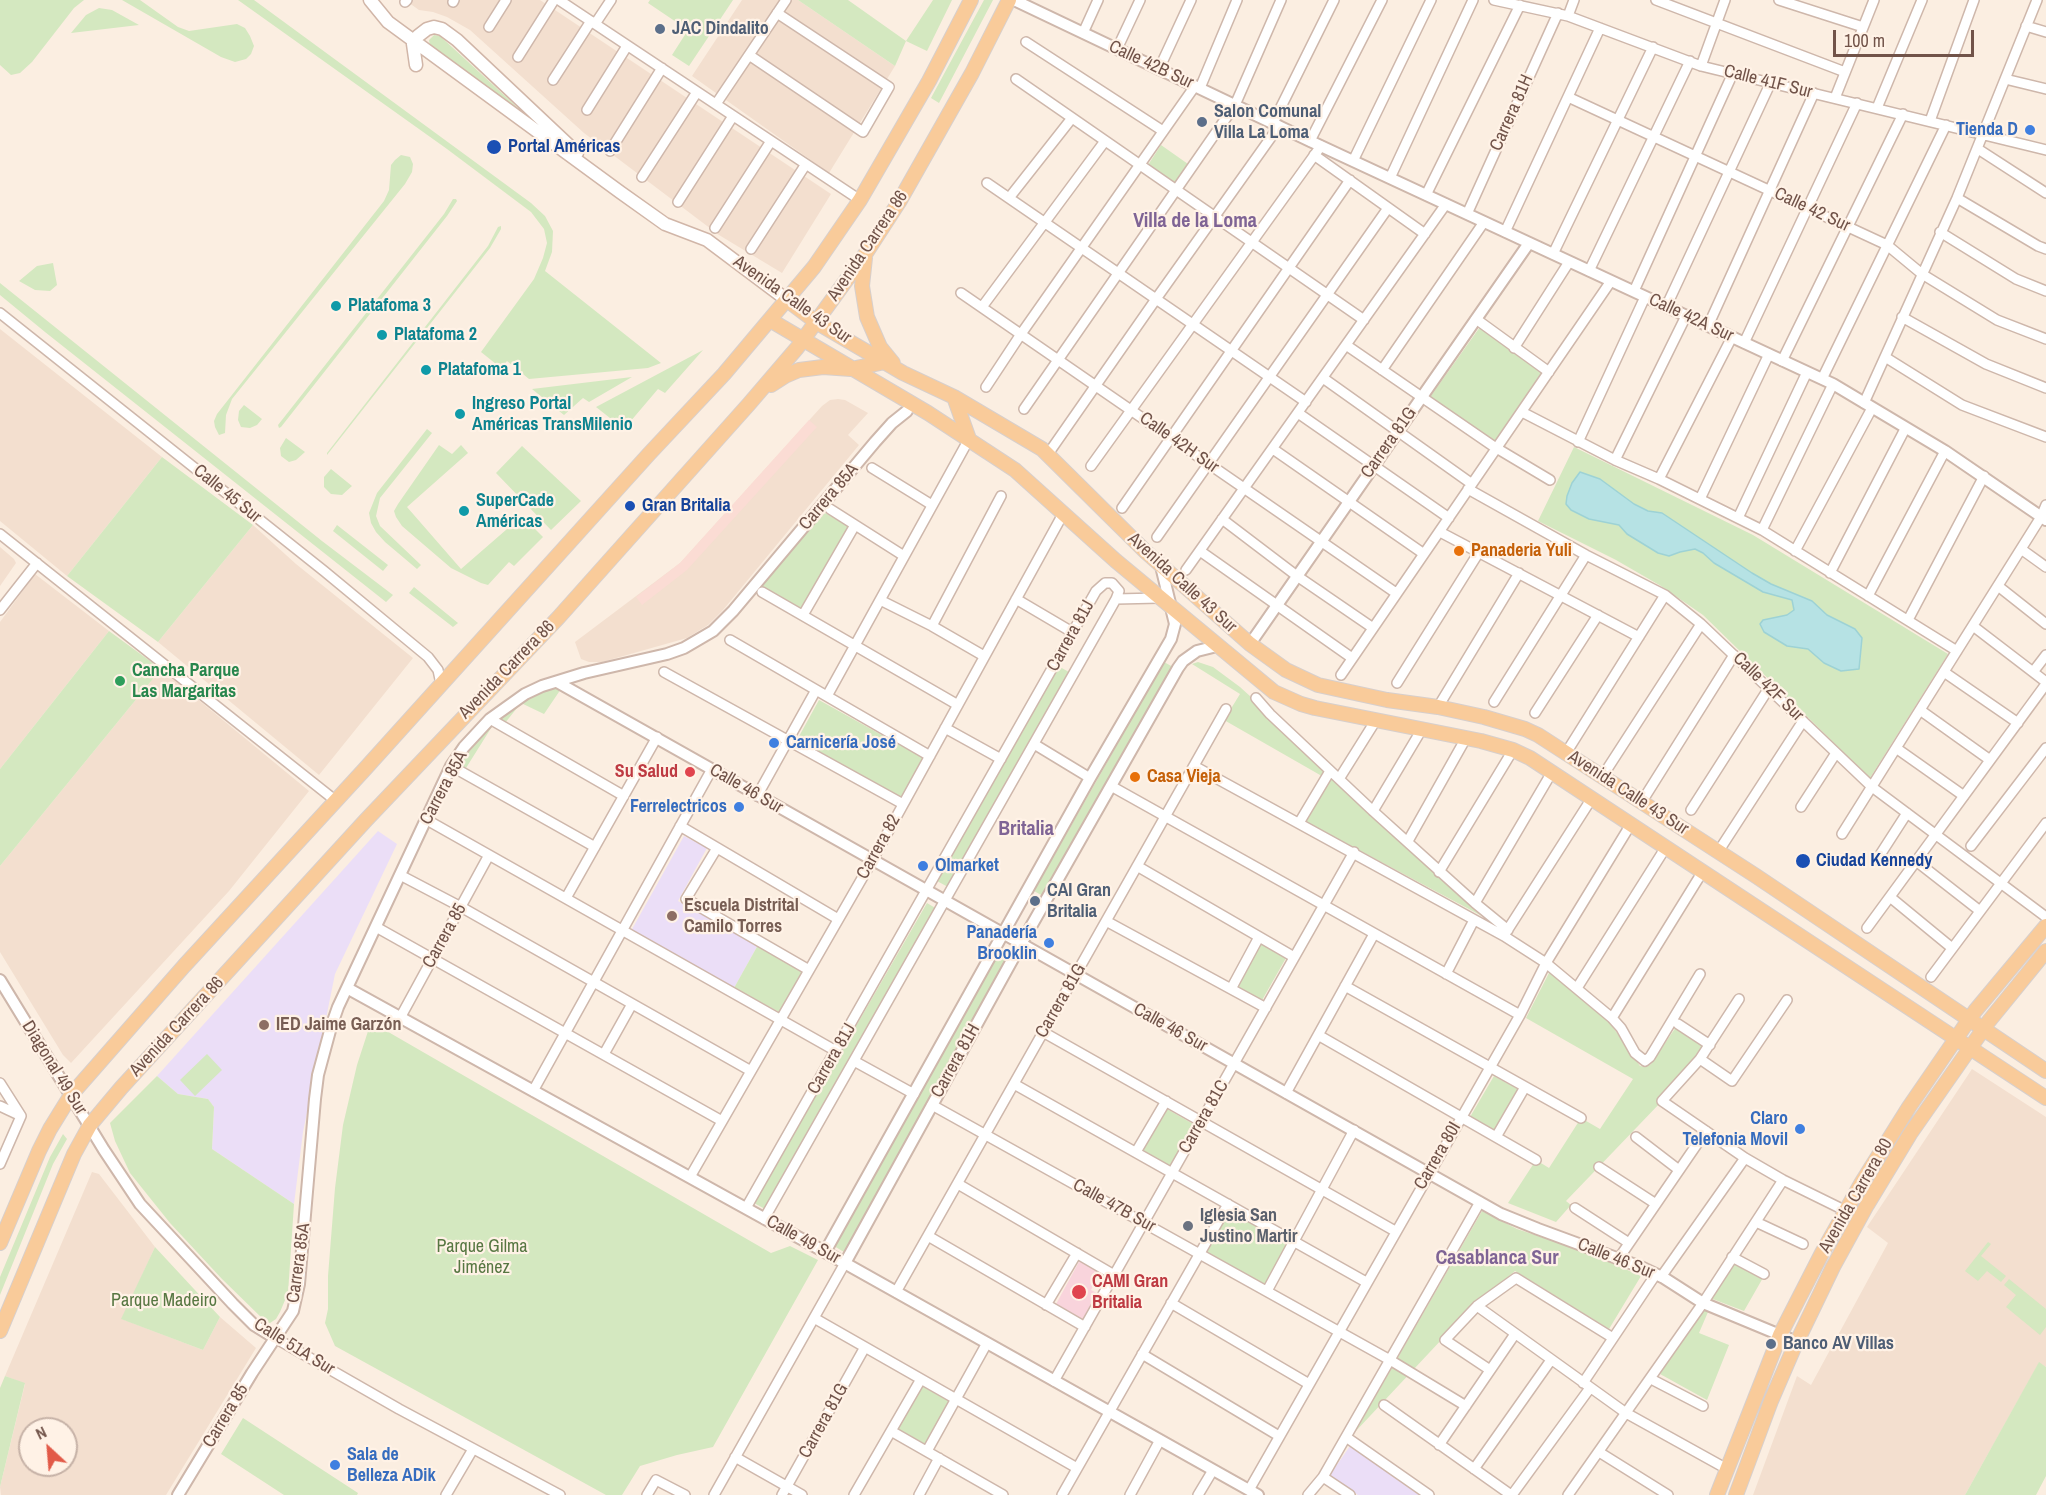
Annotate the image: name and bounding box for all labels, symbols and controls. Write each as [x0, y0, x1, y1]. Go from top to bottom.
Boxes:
place label: JAC Dindalito [672, 18, 769, 40]
scale bar [1836, 18, 1977, 56]
marker: JAC Dindalito [653, 22, 667, 36]
text: 100 m [1844, 28, 1885, 53]
street label: Calle 42B Sur [1105, 36, 1197, 94]
street label: Calle 41F Sur [1722, 61, 1814, 103]
street label: Carrera 81H [1486, 72, 1538, 154]
place label: Salon Comunal Villa La Loma [1214, 101, 1321, 144]
marker: Salon Comunal Villa La Loma [1195, 115, 1209, 129]
place label: Tienda D [1956, 119, 2018, 141]
marker: Tienda D [2023, 123, 2037, 137]
place label: Portal Américas [508, 136, 620, 158]
marker: Portal Américas [485, 138, 503, 156]
street label: Calle 42 Sur [1771, 183, 1853, 237]
street label: Avenida Carrera 86 [823, 187, 913, 305]
district label: Villa de la Loma [1133, 210, 1257, 234]
street label: Avenida Calle 43 Sur [729, 251, 855, 349]
street label: Calle 42A Sur [1645, 289, 1737, 347]
place label: Platafoma 3 [348, 295, 431, 317]
marker: Platafoma 3 [329, 299, 343, 313]
place label: Platafoma 2 [394, 324, 477, 346]
marker: Platafoma 2 [375, 328, 389, 342]
place label: Platafoma 1 [438, 359, 521, 381]
marker: Platafoma 1 [419, 363, 433, 377]
place label: Ingreso Portal Américas TransMilenio [472, 393, 633, 436]
street label: Carrera 81G [1357, 403, 1421, 483]
marker: Ingreso Portal Américas TransMilenio [453, 407, 467, 421]
street label: Calle 42H Sur [1135, 408, 1223, 478]
street label: Carrera 85A [795, 459, 863, 535]
street label: Calle 45 Sur [189, 460, 265, 528]
place label: SuperCade Américas [476, 490, 554, 532]
place label: Gran Britalia [642, 495, 731, 517]
marker: Gran Britalia [623, 499, 637, 513]
marker: SuperCade Américas [457, 504, 471, 518]
street label: Avenida Calle 43 Sur [1123, 528, 1241, 638]
place label: Panaderia Yuli [1471, 540, 1572, 562]
marker: Panaderia Yuli [1452, 544, 1466, 558]
street label: Carrera 81J [1043, 597, 1099, 675]
street label: Avenida Carrera 86 [455, 616, 559, 724]
street label: Calle 42F Sur [1728, 648, 1808, 726]
place label: Cancha Parque Las Margaritas [132, 660, 239, 702]
marker: Cancha Parque Las Margaritas [113, 674, 127, 688]
place label: Carnicería José [786, 732, 896, 754]
marker: Carnicería José [767, 736, 781, 750]
street label: Avenida Calle 43 Sur [1564, 746, 1692, 840]
street label: Carrera 85A [416, 747, 472, 829]
street label: Calle 46 Sur [705, 759, 787, 819]
place label: Su Salud [615, 761, 678, 783]
marker: Su Salud [683, 765, 697, 779]
place label: Casa Vieja [1147, 766, 1221, 788]
marker: Casa Vieja [1128, 770, 1142, 784]
place label: Ferrelectricos [630, 796, 727, 818]
marker: Ferrelectricos [732, 800, 746, 814]
street label: Carrera 82 [852, 811, 906, 883]
district label: Britalia [998, 818, 1054, 842]
place label: Ciudad Kennedy [1816, 850, 1932, 872]
marker: Ciudad Kennedy [1794, 852, 1812, 870]
place label: Olmarket [935, 855, 999, 877]
marker: Olmarket [916, 859, 930, 873]
place label: CAI Gran Britalia [1047, 880, 1111, 922]
marker: CAI Gran Britalia [1028, 894, 1042, 908]
place label: Escuela Distrital Camilo Torres [684, 895, 799, 938]
street label: Carrera 85 [418, 900, 472, 972]
marker: Escuela Distrital Camilo Torres [665, 909, 679, 923]
place label: Panadería Brooklin [966, 922, 1037, 964]
marker: Panadería Brooklin [1042, 936, 1056, 950]
street label: Carrera 81G [1031, 960, 1091, 1042]
street label: Avenida Carrera 86 [125, 973, 229, 1081]
street label: Calle 46 Sur [1129, 999, 1211, 1057]
place label: IED Jaime Garzón [276, 1014, 402, 1036]
street label: Diagonal 49 Sur [17, 1017, 91, 1119]
marker: IED Jaime Garzón [257, 1018, 271, 1032]
street label: Carrera 81J [803, 1020, 861, 1098]
street label: Carrera 81H [927, 1020, 985, 1102]
street label: Carrera 81C [1174, 1076, 1234, 1158]
place label: Claro Telefonia Movil [1682, 1108, 1788, 1150]
street label: Carrera 80I [1410, 1118, 1466, 1194]
marker: Claro Telefonia Movil [1793, 1122, 1807, 1136]
street label: Avenida Carrera 80 [1815, 1135, 1897, 1257]
street label: Calle 47B Sur [1069, 1174, 1159, 1238]
place label: Iglesia San Justino Martir [1200, 1205, 1298, 1248]
street label: Calle 49 Sur [762, 1211, 844, 1269]
marker: Iglesia San Justino Martir [1181, 1219, 1195, 1233]
street label: Carrera 85A [283, 1222, 315, 1304]
street label: Calle 46 Sur [1574, 1234, 1658, 1284]
park label: Parque Gilma Jiménez [436, 1236, 528, 1278]
district label: Casablanca Sur [1435, 1247, 1559, 1271]
place label: CAMI Gran Britalia [1092, 1271, 1168, 1314]
marker: CAMI Gran Britalia [1070, 1283, 1088, 1301]
park label: Parque Madeiro [111, 1290, 217, 1312]
street label: Calle 51A Sur [250, 1314, 338, 1380]
place label: Banco AV Villas [1783, 1333, 1894, 1355]
marker: Banco AV Villas [1764, 1337, 1778, 1351]
street label: Carrera 85 [199, 1380, 253, 1452]
street label: Carrera 81G [795, 1380, 853, 1462]
north arrow [18, 1417, 78, 1477]
text: N [32, 1421, 50, 1445]
place label: Sala de Belleza ADik [347, 1444, 436, 1486]
marker: Sala de Belleza ADik [328, 1458, 342, 1472]

